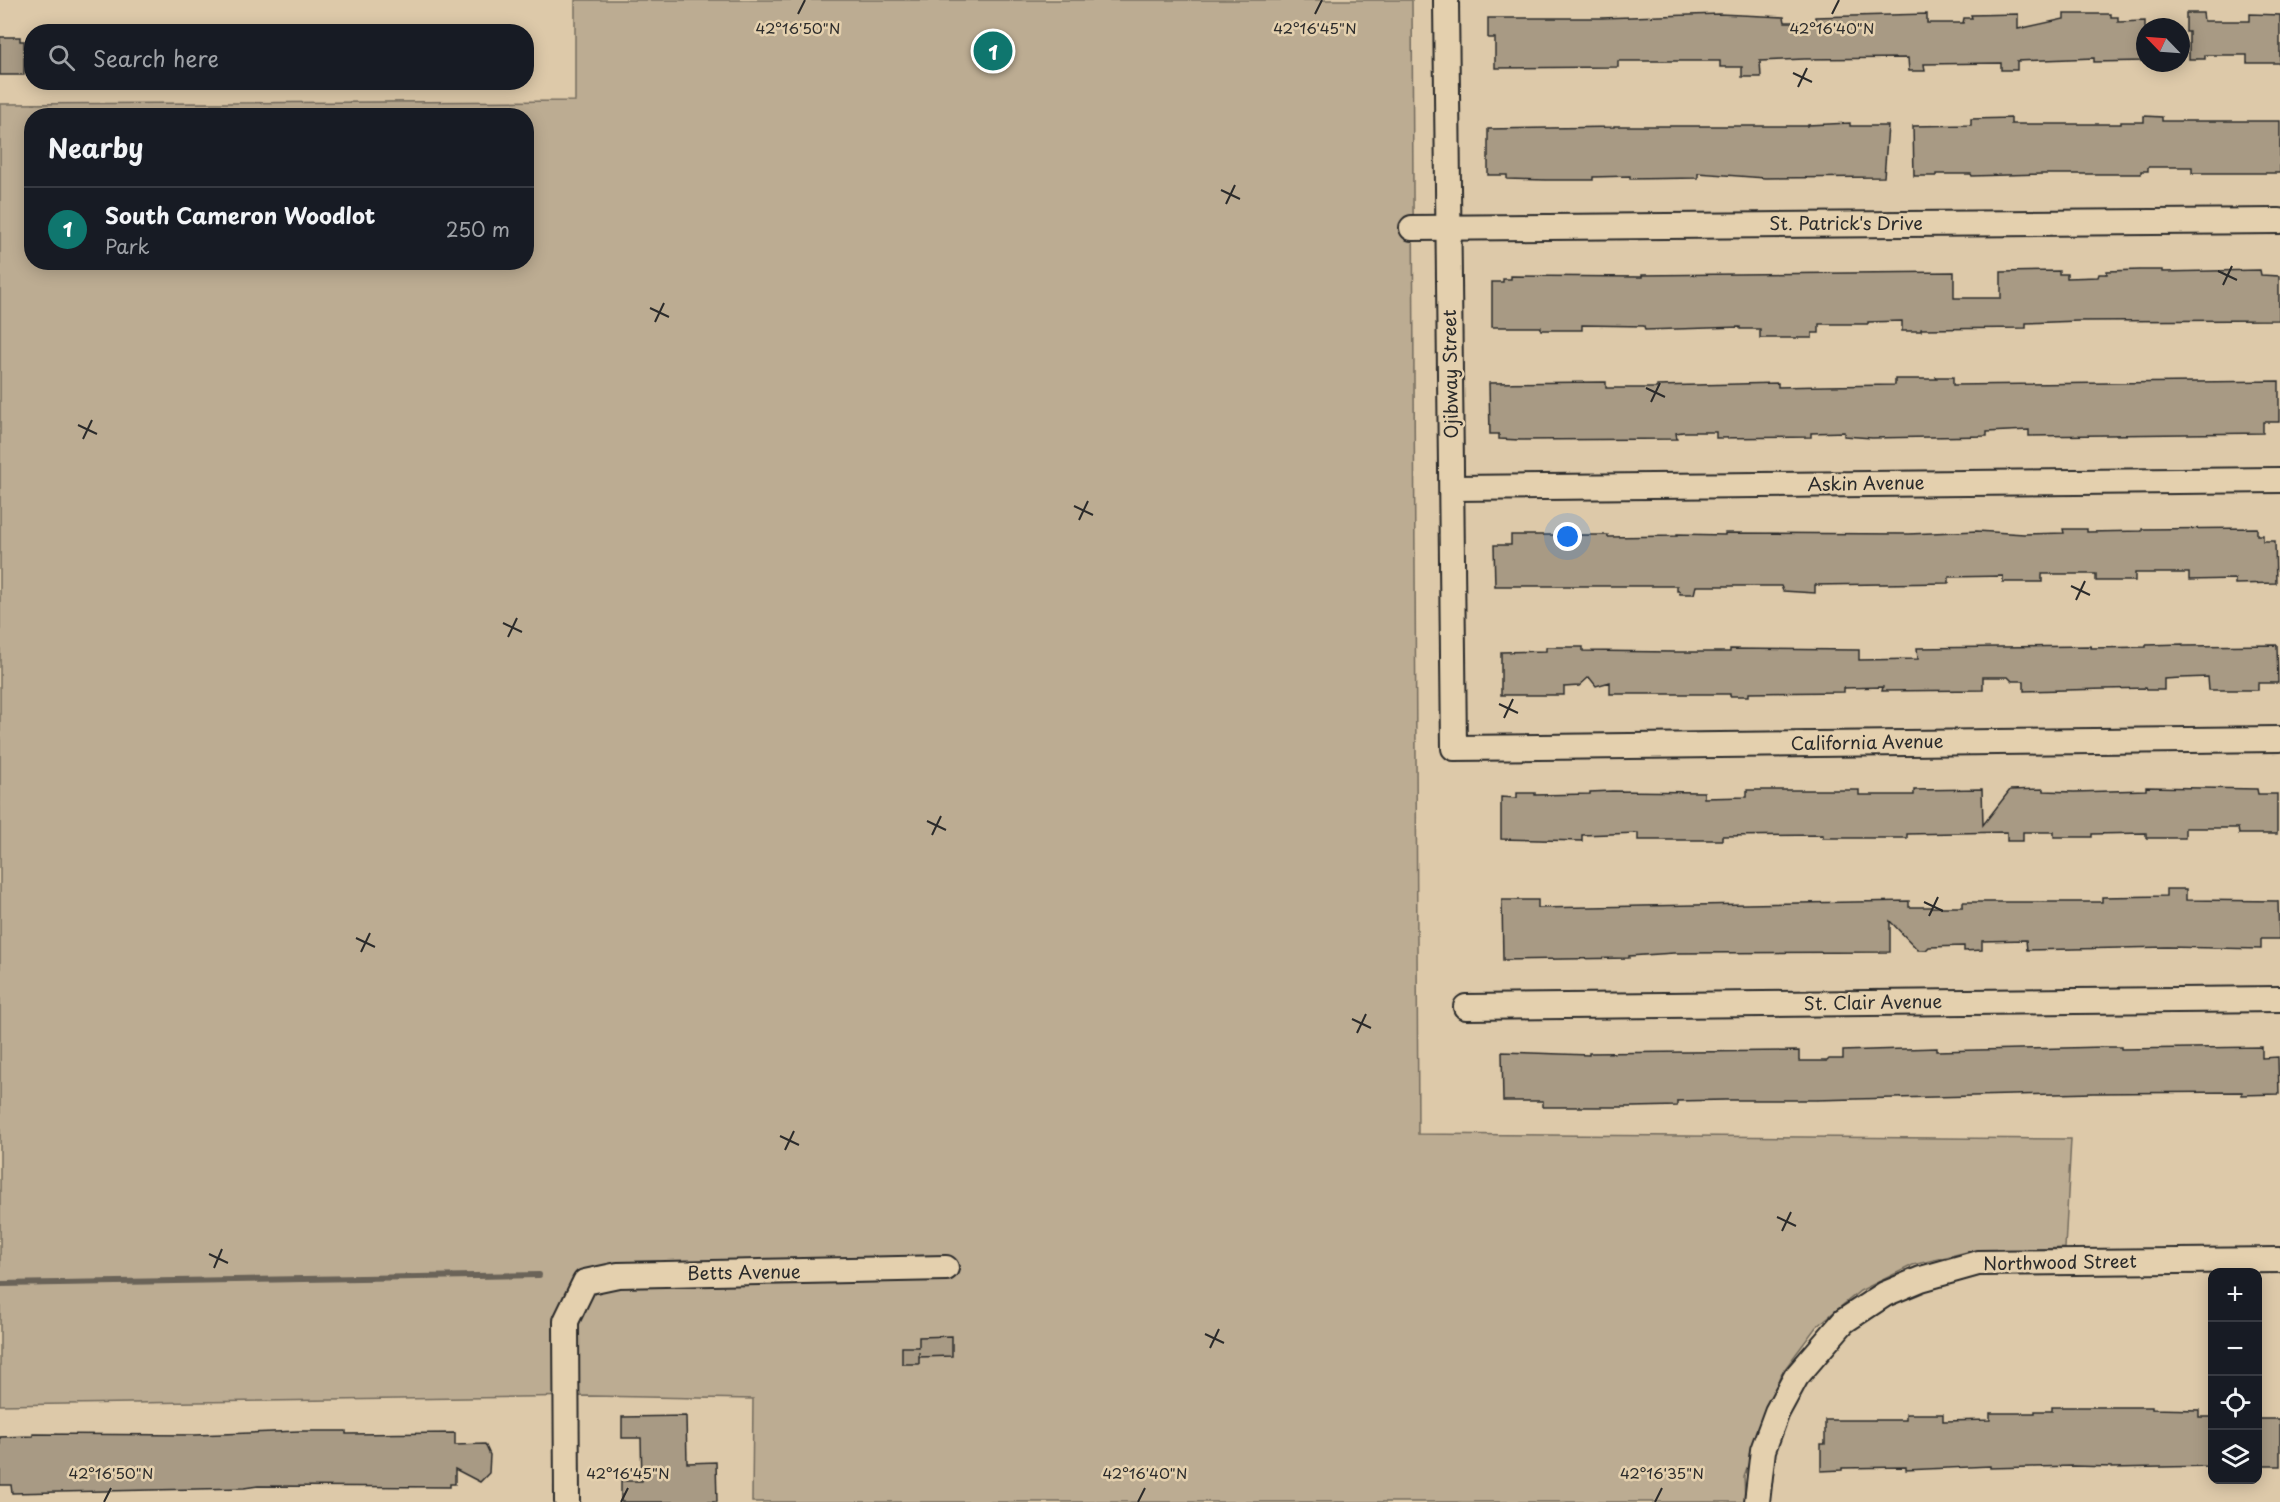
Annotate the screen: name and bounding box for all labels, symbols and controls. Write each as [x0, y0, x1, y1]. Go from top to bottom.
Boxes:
text: 42°16'50"N [756, 16, 840, 39]
text: 42°16'45"N [1273, 16, 1357, 39]
text: 42°16'40"N [1789, 16, 1875, 39]
north arrow [2136, 18, 2190, 72]
search box [24, 24, 534, 90]
pin: 1 [974, 28, 1012, 74]
icon: search [45, 41, 78, 74]
text: Search here [93, 41, 219, 74]
text: Nearby [48, 128, 143, 167]
text: South Cameron Woodlot [105, 198, 375, 231]
street label: St. Patrick's Drive [1769, 209, 1923, 236]
text: 1 [63, 214, 72, 244]
text: 250 m [446, 214, 510, 244]
text: Park [105, 231, 150, 261]
street label: Ojibway Street [1435, 309, 1464, 439]
street label: Askin Avenue [1807, 468, 1925, 497]
your location [1553, 522, 1582, 551]
street label: California Avenue [1790, 727, 1944, 756]
street label: St. Clair Avenue [1803, 987, 1943, 1016]
street label: Northwood Street [1983, 1247, 2137, 1276]
street label: Betts Avenue [687, 1257, 801, 1286]
map controls [2208, 1268, 2262, 1484]
button: + [2208, 1268, 2262, 1322]
button: − [2208, 1322, 2262, 1376]
button: locate [2208, 1376, 2262, 1430]
button: layers [2208, 1430, 2262, 1484]
text: 42°16'50"N [69, 1461, 153, 1484]
text: 42°16'45"N [586, 1461, 670, 1484]
text: 42°16'40"N [1102, 1461, 1188, 1484]
text: 42°16'35"N [1620, 1461, 1704, 1484]

